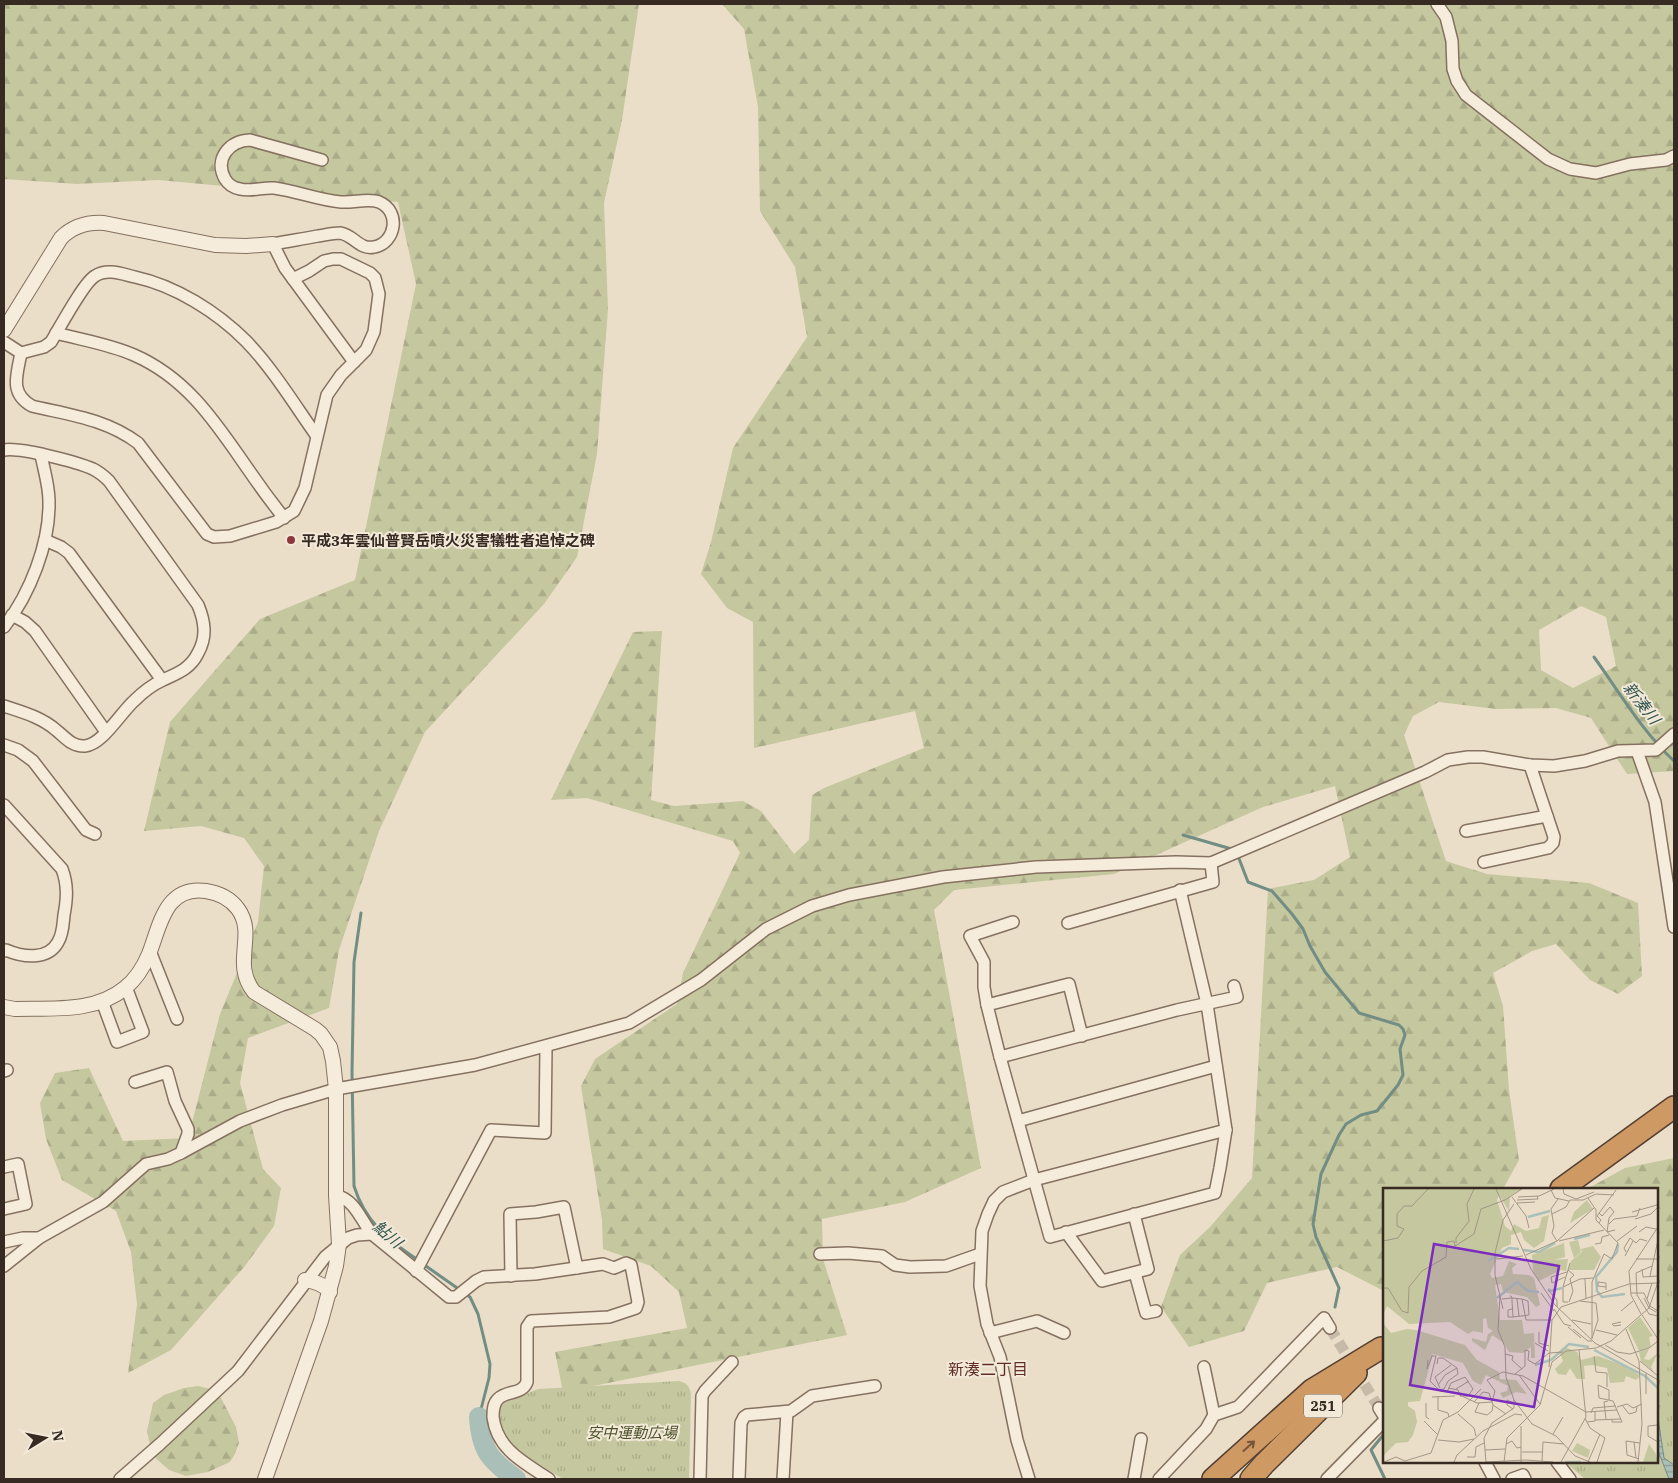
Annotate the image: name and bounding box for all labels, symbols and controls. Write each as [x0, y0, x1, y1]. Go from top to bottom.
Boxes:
place label: 平成3年雲仙普賢岳噴火災害犠牲者追悼之碑 [301, 531, 595, 550]
marker: 平成3年雲仙普賢岳噴火災害犠牲者追悼之碑 [285, 534, 297, 546]
water label: 新湊川 [1619, 678, 1666, 730]
inset map [1383, 1188, 1658, 1463]
water label: 鮎川 [369, 1216, 408, 1253]
district label: 新湊二丁目 [948, 1359, 1028, 1379]
road number: 251 [1304, 1394, 1342, 1418]
north arrow [20, 1413, 70, 1463]
park label: 安中運動広場 [587, 1423, 679, 1442]
text: N [48, 1429, 68, 1443]
one-way arrow [1242, 1441, 1255, 1452]

